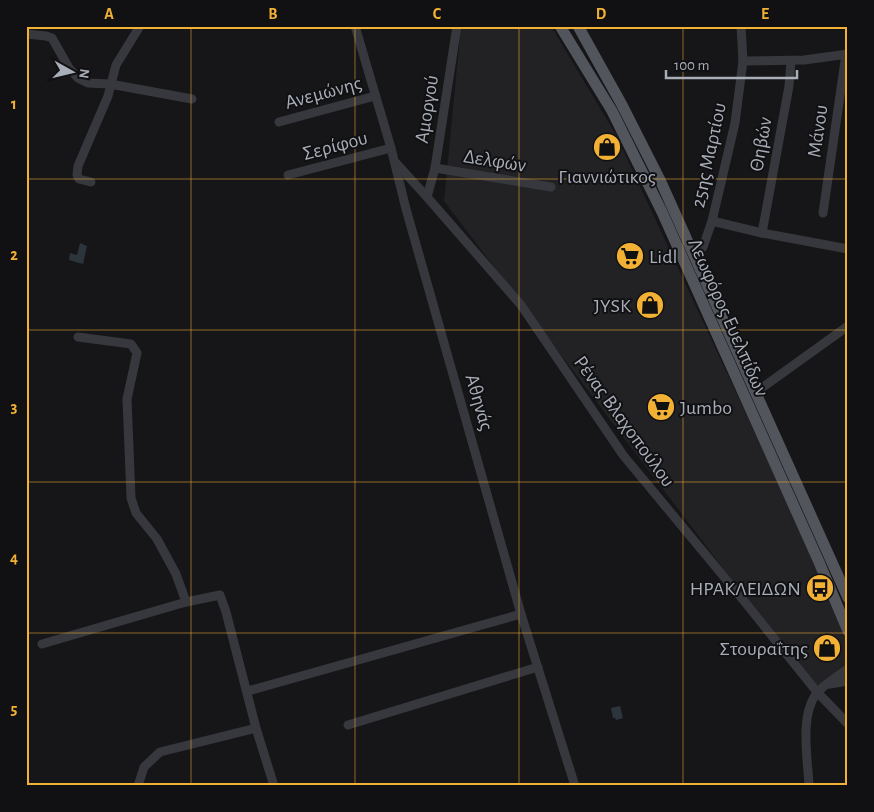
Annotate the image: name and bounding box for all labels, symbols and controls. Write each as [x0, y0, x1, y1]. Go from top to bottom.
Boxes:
text: A [104, 6, 114, 22]
text: B [268, 6, 278, 22]
text: C [433, 6, 442, 22]
text: D [596, 6, 607, 22]
text: E [761, 6, 769, 22]
north arrow [48, 48, 98, 98]
scale bar [666, 48, 798, 80]
text: 100 m [674, 58, 709, 73]
text: N [76, 68, 91, 79]
street label: Ανεμώνης [283, 73, 364, 113]
street label: Αμοργού [412, 74, 442, 145]
text: 1 [11, 96, 17, 112]
street label: 25ης Μαρτίου [688, 101, 730, 210]
street label: Μάνου [804, 103, 832, 159]
street label: Θηβών [746, 115, 776, 173]
street label: Σερίφου [301, 128, 370, 164]
shop icon: Γιαννιώτικος [592, 132, 622, 162]
street label: Δελφών [462, 146, 528, 176]
place label: Γιαννιώτικος [558, 167, 656, 187]
street label: Λεωφόρος Ευελπίδων [684, 235, 772, 399]
supermarket icon: Lidl [615, 241, 645, 271]
text: 2 [10, 247, 18, 263]
place label: Lidl [649, 247, 677, 267]
shop icon: JYSK [635, 290, 665, 320]
place label: JYSK [594, 296, 631, 316]
street label: Ρένας Βλαχοπούλου [570, 352, 678, 491]
street label: Αθηνάς [461, 372, 497, 433]
supermarket icon: Jumbo [646, 392, 676, 422]
place label: Jumbo [680, 398, 732, 418]
text: 3 [11, 399, 18, 415]
text: 4 [10, 550, 18, 566]
bus stop icon: ΗΡΑΚΛΕΙΔΩΝ [805, 573, 835, 603]
place label: ΗΡΑΚΛΕΙΔΩΝ [690, 579, 801, 599]
shop icon: Στουραΐτης [812, 633, 842, 663]
place label: Στουραΐτης [720, 639, 808, 659]
text: 5 [11, 701, 18, 717]

